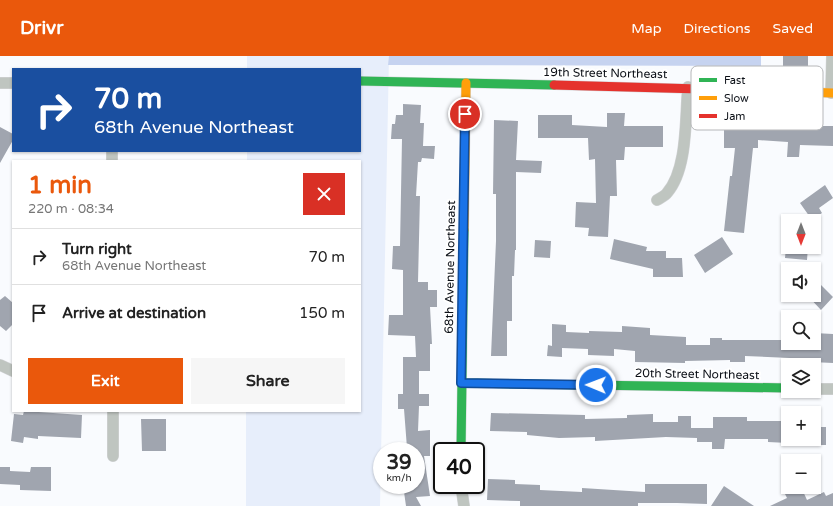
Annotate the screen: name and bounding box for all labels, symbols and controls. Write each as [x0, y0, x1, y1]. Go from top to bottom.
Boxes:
text: Drivr [20, 17, 63, 39]
text: Map [631, 20, 662, 37]
text: Directions [684, 20, 751, 37]
text: Saved [773, 20, 813, 37]
street label: 19th Street Northeast [543, 65, 668, 81]
legend [691, 66, 823, 130]
text: Fast [724, 74, 745, 87]
text: 70 m [94, 82, 162, 116]
icon: right [28, 84, 80, 136]
text: Slow [724, 92, 749, 105]
pin [448, 97, 482, 131]
icon: arrive [454, 103, 476, 125]
text: Jam [724, 110, 745, 123]
text: 68th Avenue Northeast [94, 116, 294, 138]
text: 1 min [28, 171, 92, 200]
button: close [303, 173, 345, 215]
street label: 68th Avenue Northeast [442, 200, 458, 334]
text: 220 m · 08:34 [28, 201, 114, 217]
north arrow [781, 214, 821, 254]
map controls [781, 214, 821, 494]
text: Turn right [62, 240, 132, 258]
icon: right [28, 246, 50, 268]
text: 70 m [308, 248, 345, 266]
text: 68th Avenue Northeast [62, 258, 206, 274]
button: sound [781, 262, 821, 302]
icon: arrive [28, 302, 50, 324]
text: Arrive at destination [62, 304, 206, 322]
text: 150 m [299, 304, 345, 322]
button: search [781, 310, 821, 350]
button: Exit [28, 358, 183, 404]
button: Share [191, 358, 345, 404]
button: layers [781, 358, 821, 398]
position arrow [575, 364, 617, 406]
street label: 20th Street Northeast [635, 366, 760, 382]
button: + [781, 406, 821, 446]
speed limit sign: 40 [433, 442, 485, 494]
text: 39 [386, 451, 412, 475]
button: − [781, 454, 821, 494]
text: km/h [386, 472, 412, 484]

